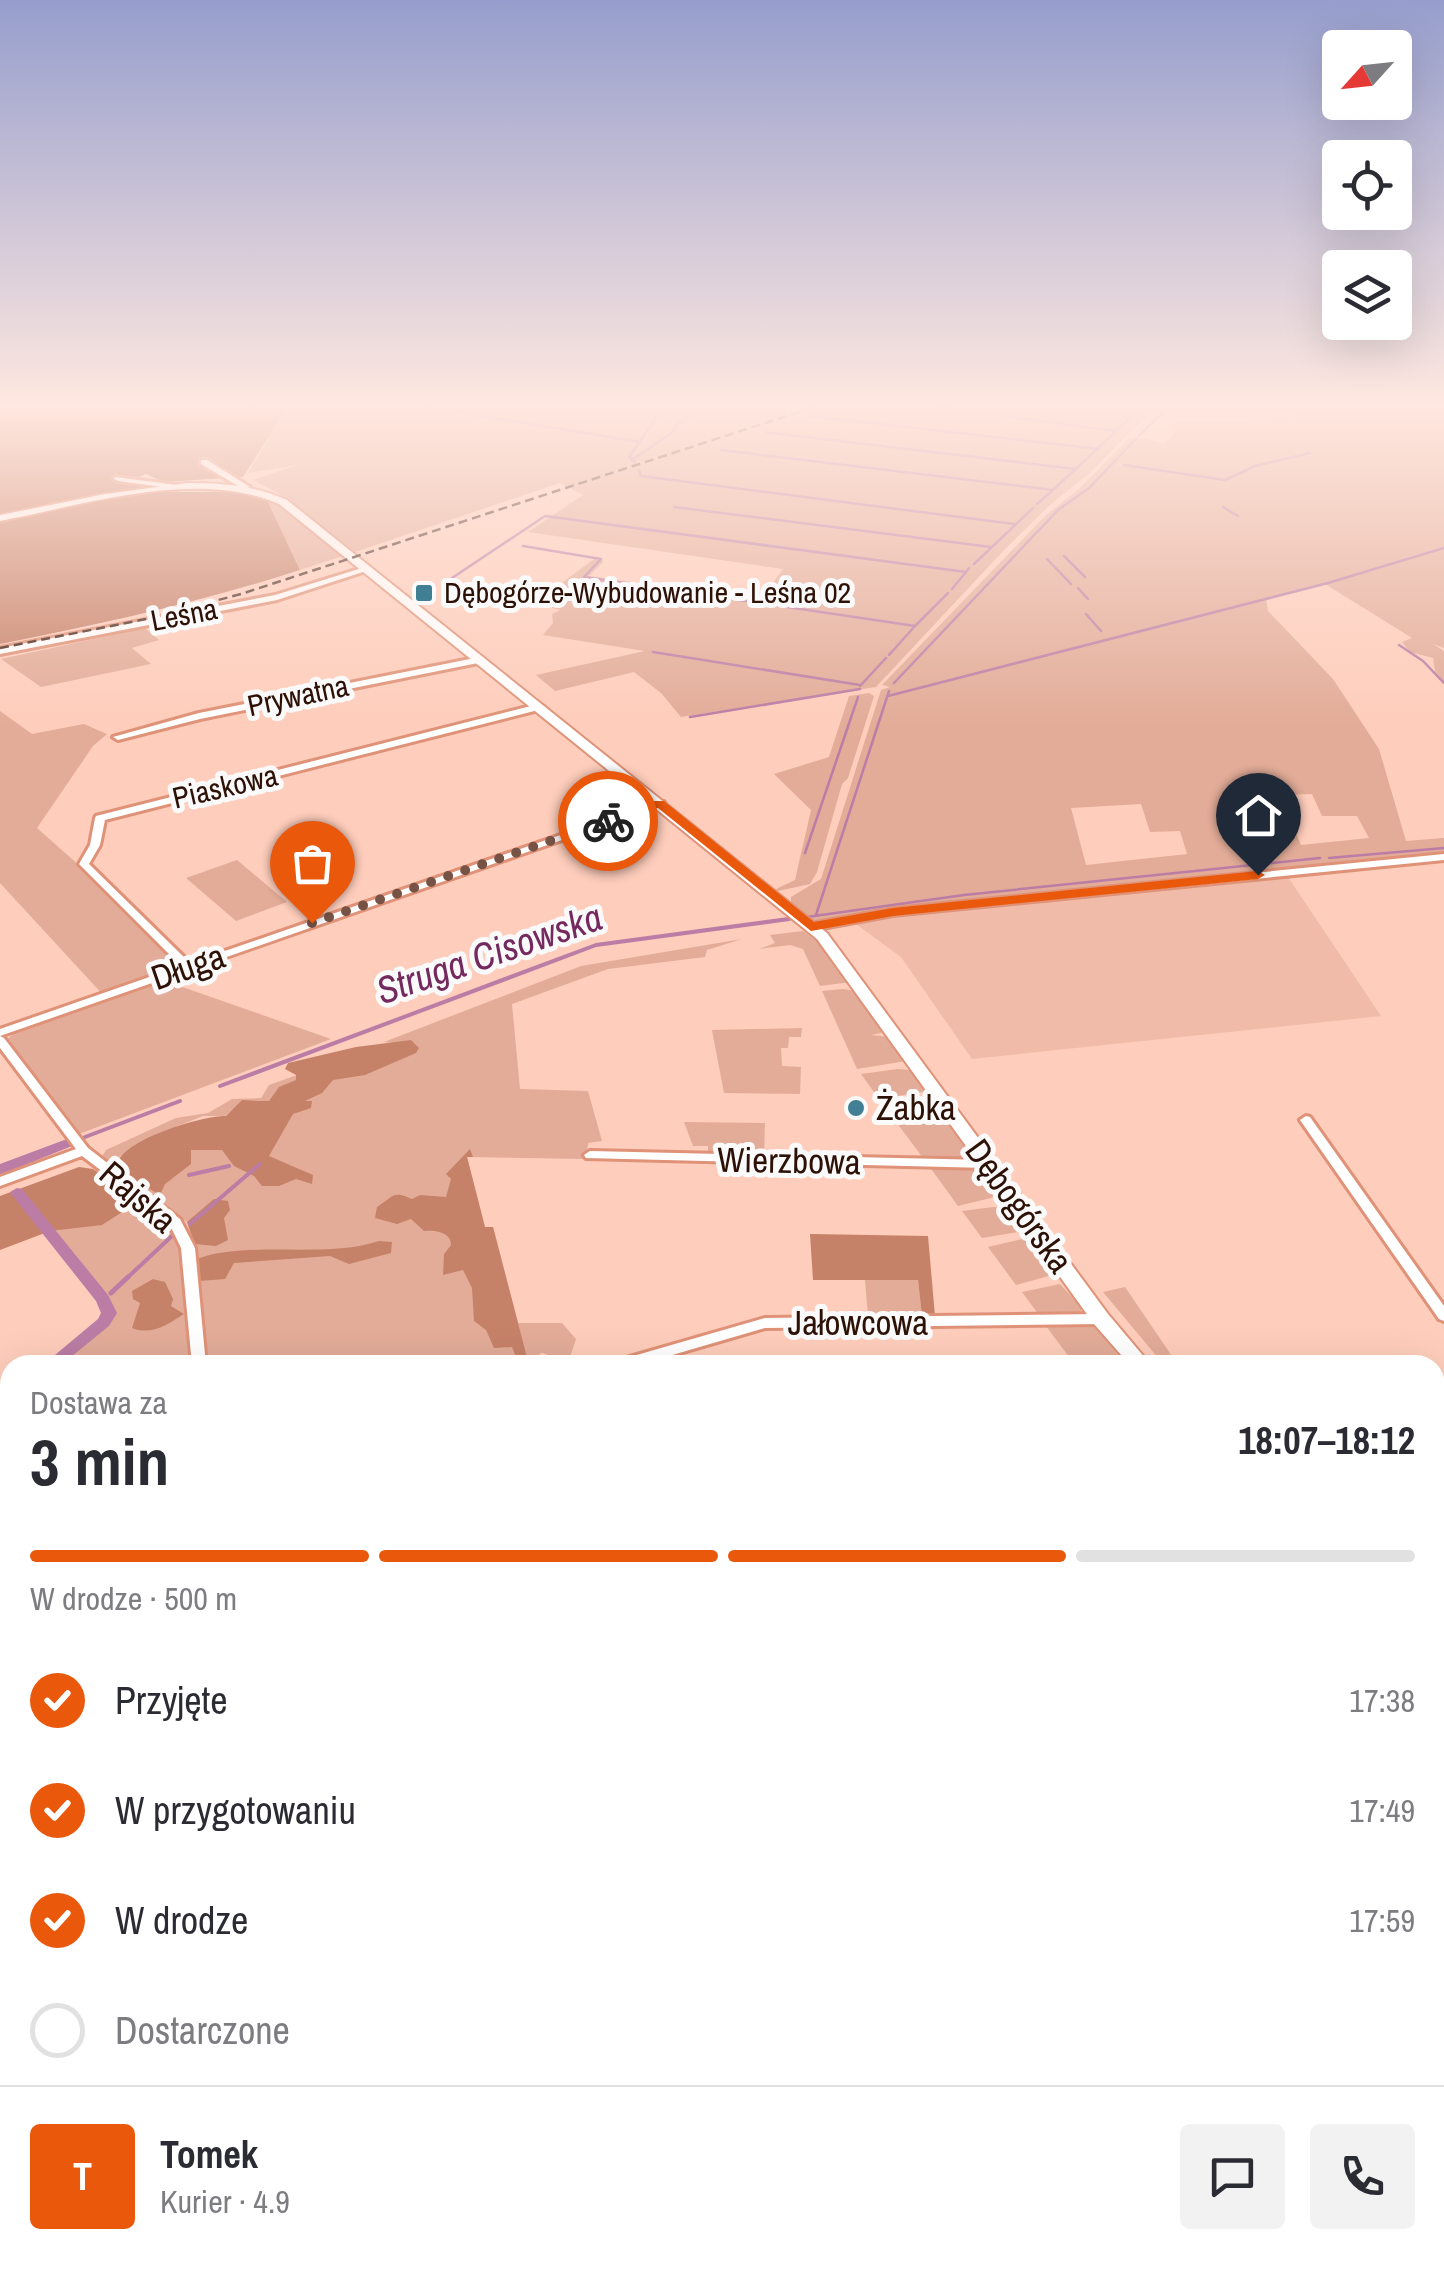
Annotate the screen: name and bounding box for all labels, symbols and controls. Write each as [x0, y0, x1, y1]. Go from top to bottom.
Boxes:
north arrow [1322, 30, 1412, 120]
map controls [1322, 30, 1412, 340]
button: locate [1322, 140, 1412, 230]
button: layers [1322, 250, 1412, 340]
place label: Dębogórze-Wybudowanie - Leśna 02 [444, 572, 851, 612]
marker: Dębogórze-Wybudowanie - Leśna 02 [413, 582, 435, 604]
street label: Leśna [147, 588, 221, 640]
street label: Prywatna [243, 665, 352, 725]
street label: Piaskowa [168, 754, 282, 818]
courier [558, 771, 658, 871]
pin [1216, 773, 1301, 876]
icon: home [1231, 788, 1286, 843]
icon: bike [581, 794, 636, 849]
pin [270, 821, 355, 924]
icon: bag [285, 836, 340, 891]
water label: Struga Cisowska [369, 891, 608, 1016]
street label: Długa [145, 932, 231, 1001]
place label: Żabka [876, 1084, 956, 1131]
marker: Żabka [845, 1097, 867, 1119]
street label: Dębogórska [955, 1129, 1084, 1282]
street label: Wierzbowa [717, 1136, 861, 1185]
street label: Rajska [90, 1150, 187, 1243]
street label: Jałowcowa [788, 1299, 928, 1346]
text: Dostawa za [30, 1381, 167, 1424]
text: 18:07–18:12 [1238, 1415, 1415, 1466]
text: 3 min [30, 1418, 169, 1505]
text: W drodze · 500 m [30, 1577, 237, 1620]
icon: check [30, 1673, 85, 1728]
text: Przyjęte [115, 1675, 228, 1726]
text: 17:38 [1349, 1679, 1415, 1722]
icon: check [30, 1783, 85, 1838]
text: W przygotowaniu [115, 1785, 356, 1836]
text: 17:49 [1349, 1789, 1415, 1832]
icon: check [30, 1893, 85, 1948]
text: W drodze [115, 1895, 248, 1946]
text: 17:59 [1349, 1899, 1415, 1942]
text: Dostarczone [115, 2005, 290, 2056]
button: chat [1180, 2124, 1285, 2229]
button: phone [1310, 2124, 1415, 2229]
text: Tomek [160, 2129, 258, 2180]
text: T [73, 2151, 92, 2202]
text: Kurier · 4.9 [160, 2180, 290, 2223]

